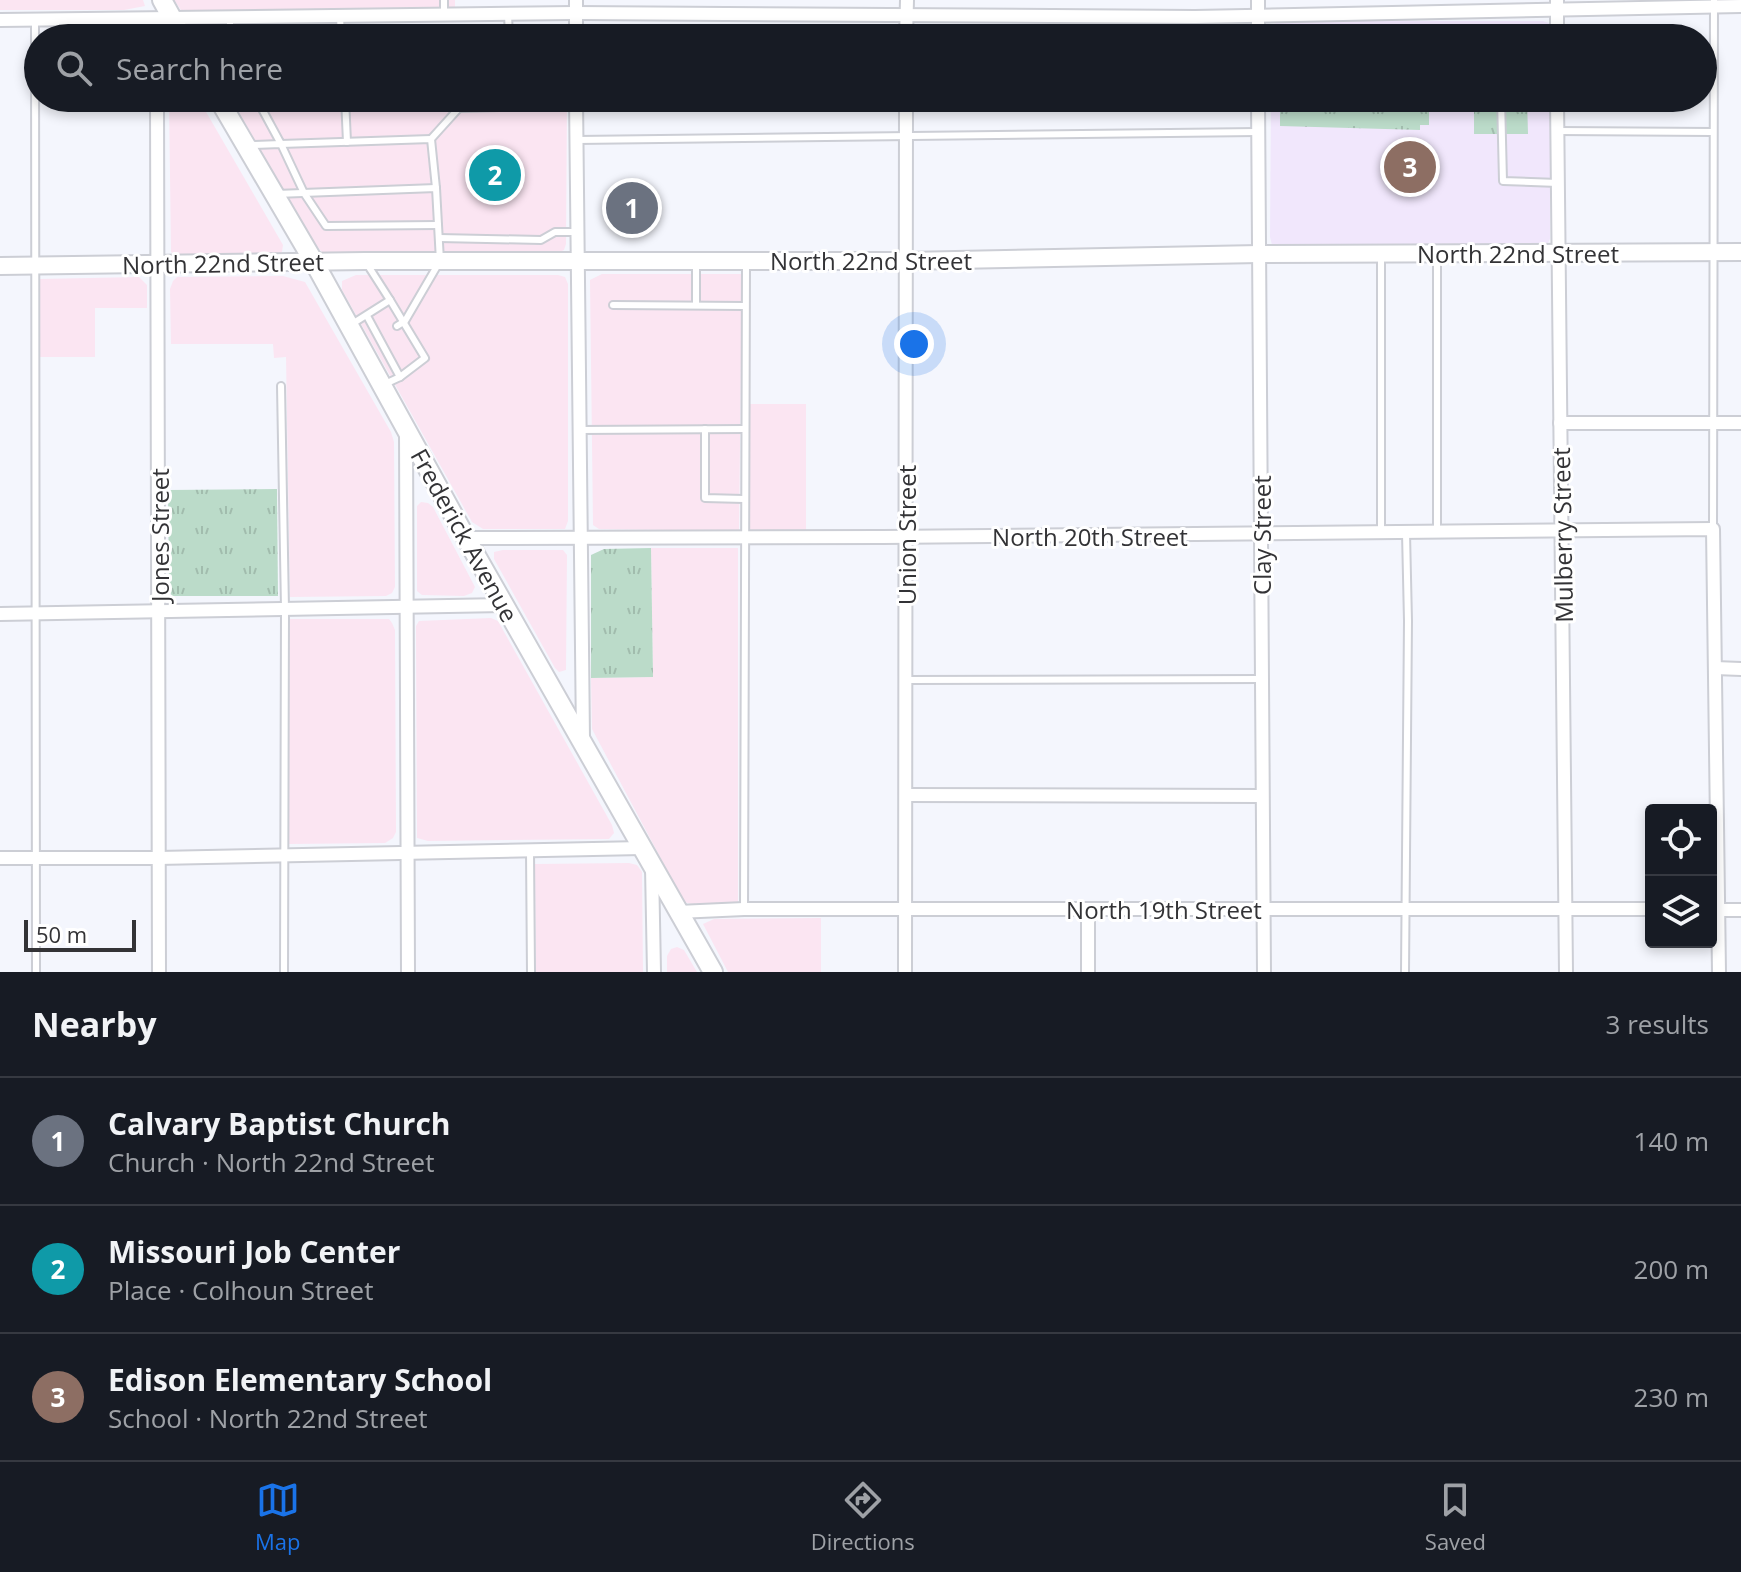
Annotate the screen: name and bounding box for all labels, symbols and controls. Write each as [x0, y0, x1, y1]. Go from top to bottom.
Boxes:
search box [24, 24, 1717, 112]
icon: search [52, 46, 96, 90]
text: Search here [116, 48, 283, 89]
pin: 3 [1384, 137, 1436, 197]
pin: 2 [469, 145, 521, 205]
pin: 1 [606, 178, 658, 238]
street label: North 22nd Street [1417, 237, 1619, 270]
street label: North 22nd Street [770, 244, 972, 277]
street label: North 22nd Street [122, 245, 324, 281]
your location [894, 324, 934, 364]
street label: Frederick Avenue [404, 442, 526, 628]
street label: Mulberry Street [1544, 447, 1580, 623]
street label: Union Street [890, 465, 923, 605]
street label: Jones Street [143, 468, 176, 604]
street label: Clay Street [1245, 475, 1278, 595]
street label: North 20th Street [992, 520, 1188, 553]
map controls [1645, 804, 1717, 948]
button: locate [1645, 804, 1717, 876]
button: layers [1645, 876, 1717, 948]
street label: North 19th Street [1066, 893, 1262, 926]
scale bar [24, 916, 136, 952]
text: 50 m [36, 919, 87, 949]
text: Nearby [32, 1001, 157, 1047]
text: 3 results [1606, 1006, 1709, 1042]
text: Calvary Baptist Church [108, 1103, 451, 1144]
text: 1 [51, 1123, 65, 1159]
text: 140 m [1634, 1123, 1709, 1159]
text: Church · North 22nd Street [108, 1144, 434, 1180]
text: Missouri Job Center [108, 1231, 400, 1272]
text: 2 [51, 1251, 65, 1287]
text: 200 m [1634, 1251, 1709, 1287]
text: Place · Colhoun Street [108, 1272, 373, 1308]
text: Edison Elementary School [108, 1359, 492, 1400]
text: 3 [51, 1379, 65, 1415]
text: 230 m [1634, 1379, 1709, 1415]
text: School · North 22nd Street [108, 1400, 428, 1436]
tab: Map [255, 1478, 301, 1556]
tab: Directions [811, 1478, 915, 1556]
tab: Saved [1425, 1478, 1486, 1556]

